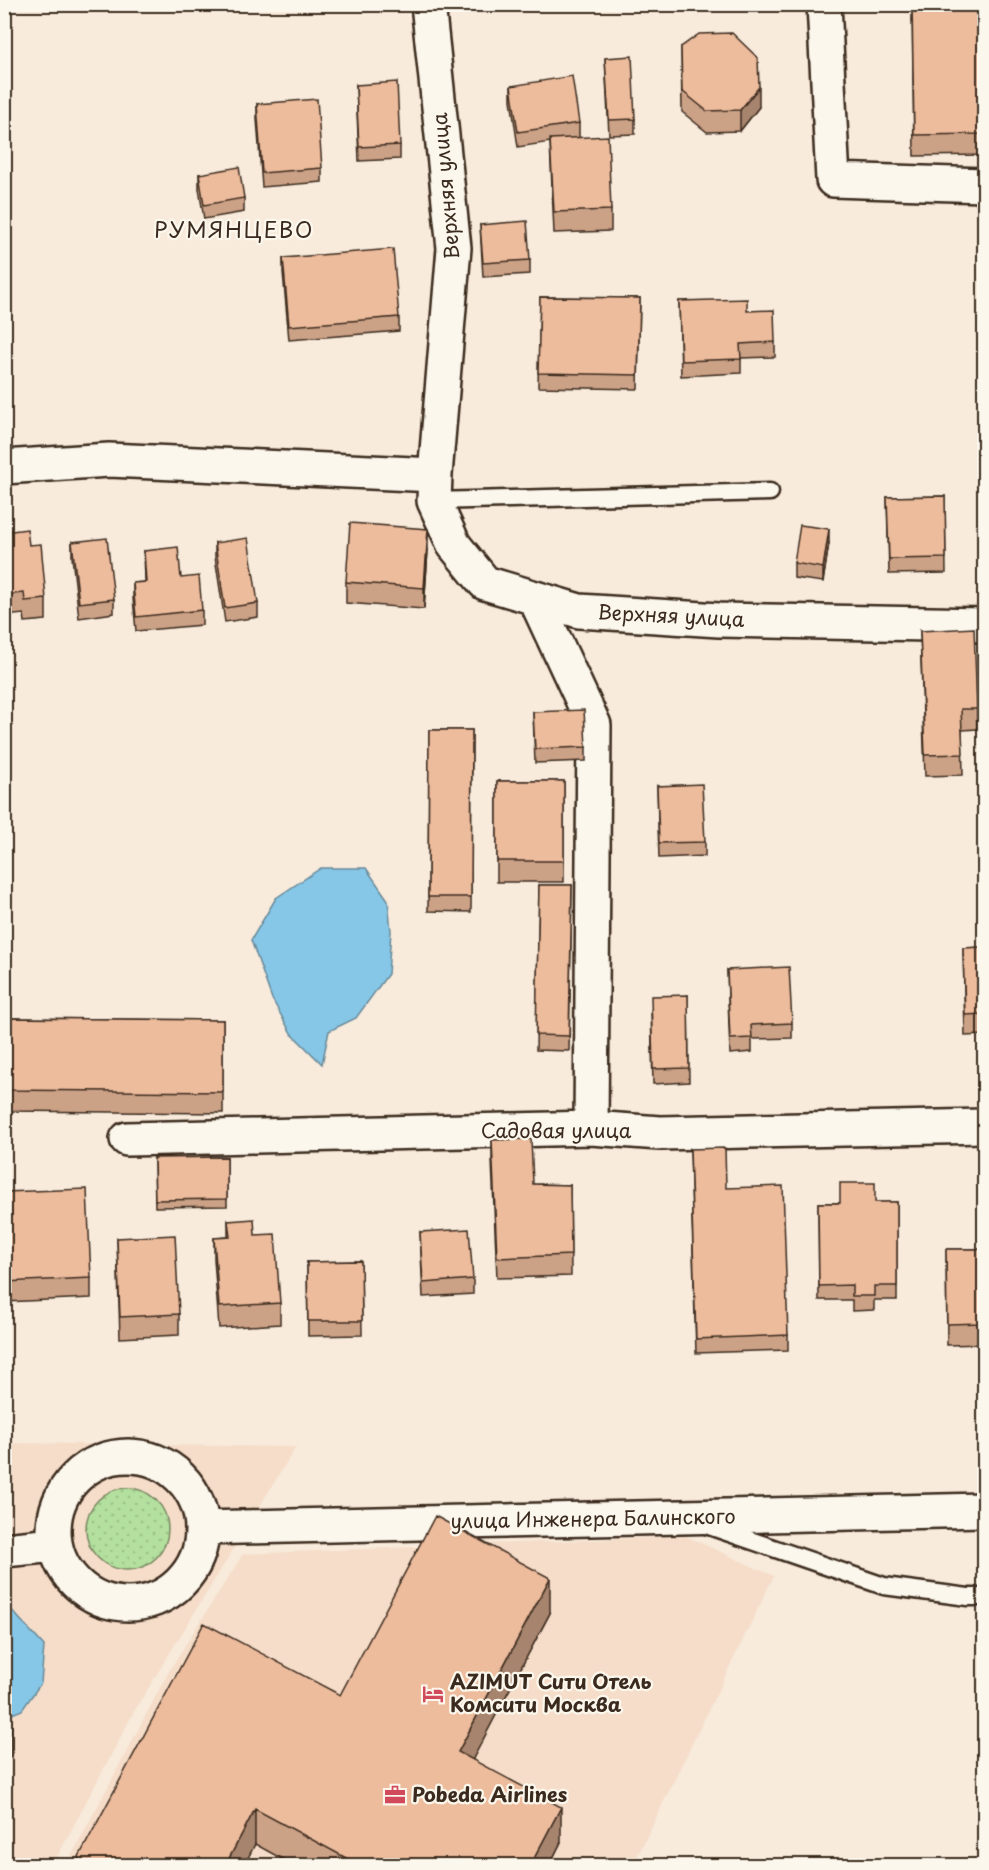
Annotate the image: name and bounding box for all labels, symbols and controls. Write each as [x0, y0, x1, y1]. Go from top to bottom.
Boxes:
street label: Верхняя улица [424, 111, 466, 261]
district label: РУМЯНЦЕВО [154, 212, 314, 245]
street label: Верхняя улица [597, 596, 746, 634]
street label: Садовая улица [481, 1115, 632, 1145]
street label: улица Инженера Балинского [450, 1501, 736, 1535]
place label: AZIMUT Сити Отель Комсити Москва [450, 1666, 652, 1719]
hotel icon: AZIMUT Сити Отель Комсити Москва [421, 1682, 445, 1706]
place label: Pobeda Airlines [412, 1779, 568, 1809]
office icon: Pobeda Airlines [383, 1783, 407, 1807]

